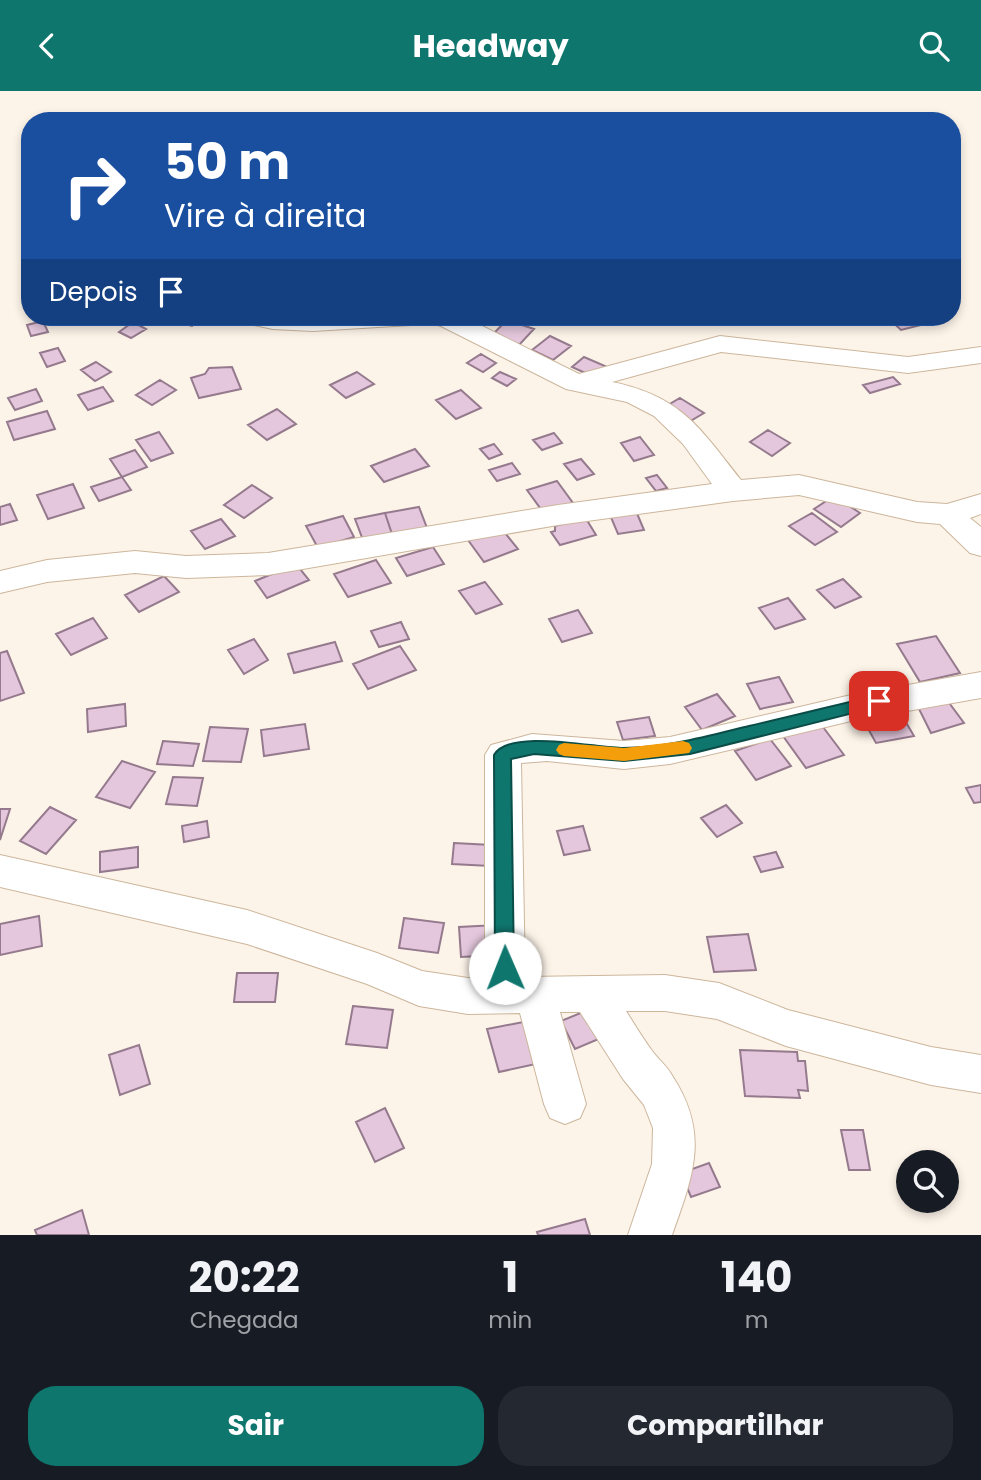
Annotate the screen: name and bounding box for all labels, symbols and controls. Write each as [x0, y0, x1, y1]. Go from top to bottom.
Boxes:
text: Headway [412, 23, 569, 68]
icon: back [28, 27, 66, 65]
icon: search [915, 27, 953, 65]
text: 50 m [164, 128, 290, 196]
icon: right [49, 140, 140, 231]
text: Vire à direita [164, 193, 366, 238]
icon: arrive [152, 273, 190, 311]
text: Depois [49, 274, 138, 310]
pin [849, 671, 909, 731]
icon: arrive [860, 682, 898, 720]
position arrow [468, 931, 542, 1005]
map controls [896, 1150, 959, 1213]
button: search [896, 1150, 959, 1213]
text: 20:22 [189, 1248, 300, 1307]
text: 1 [502, 1248, 518, 1307]
text: 140 [721, 1248, 792, 1307]
text: Chegada [190, 1304, 299, 1336]
text: min [488, 1304, 532, 1336]
text: m [745, 1304, 769, 1336]
button: Sair [28, 1386, 484, 1466]
button: Compartilhar [498, 1386, 953, 1466]

